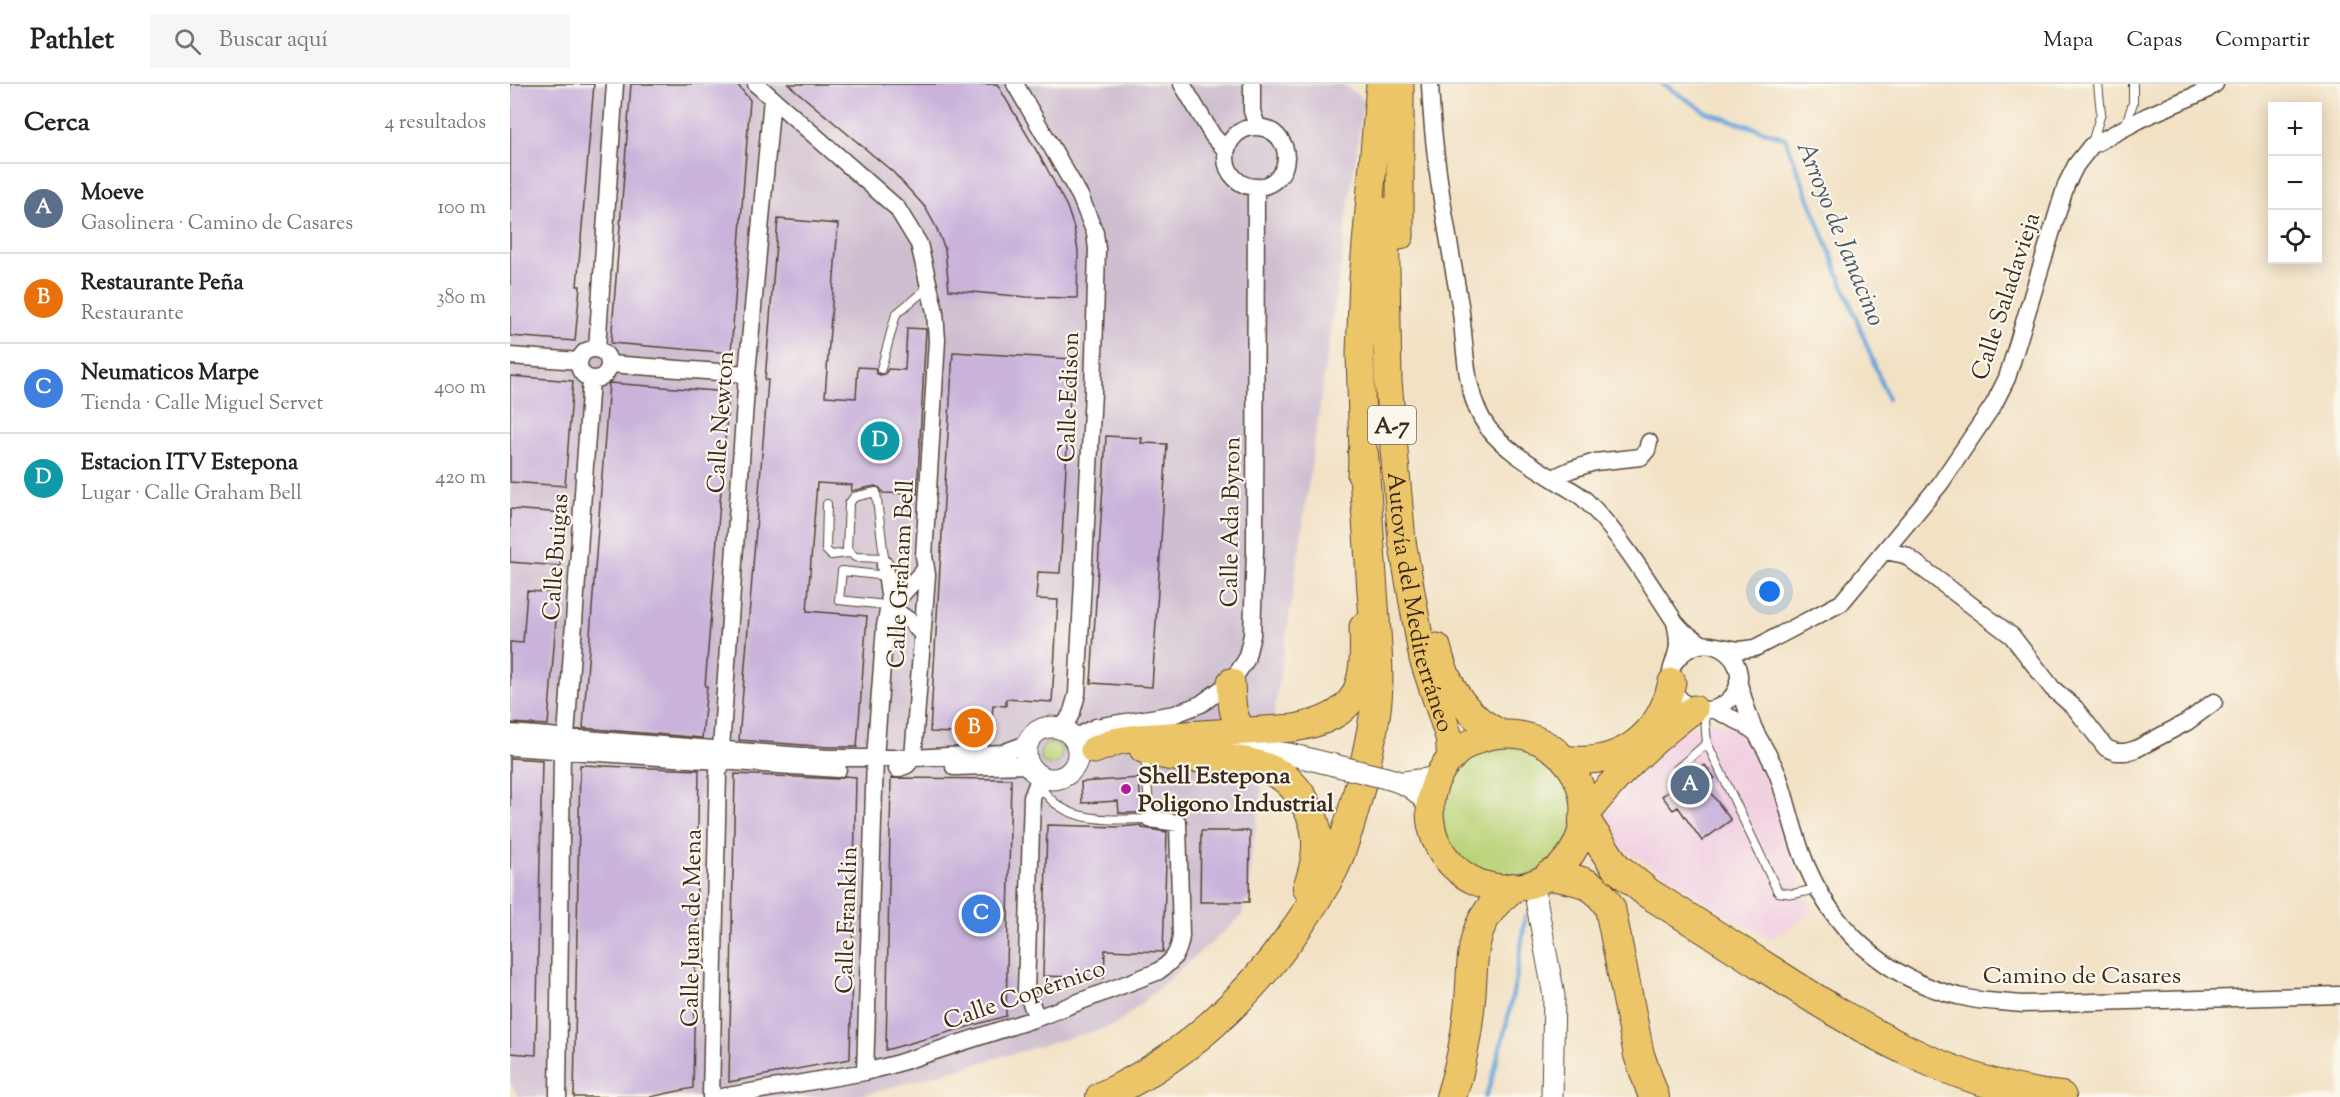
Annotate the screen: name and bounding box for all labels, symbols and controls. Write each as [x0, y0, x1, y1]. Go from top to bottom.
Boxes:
search box [150, 14, 570, 68]
text: Pathlet [30, 21, 114, 61]
icon: search [171, 25, 204, 58]
text: Buscar aquí [219, 25, 328, 57]
text: Mapa [2043, 26, 2093, 56]
text: Capas [2126, 26, 2182, 56]
text: Compartir [2215, 26, 2310, 56]
map controls [2268, 102, 2322, 264]
button: + [2268, 102, 2322, 156]
text: Cerca [24, 105, 90, 142]
text: 4 resultados [384, 109, 486, 138]
water label: Arroyo de Janacino [1786, 136, 1894, 332]
button: − [2268, 156, 2322, 210]
text: Moeve [81, 178, 144, 210]
text: A [35, 194, 52, 223]
text: 100 m [437, 194, 486, 223]
street label: Calle Saladavieja [1964, 208, 2050, 385]
text: Gasolinera · Camino de Casares [81, 210, 353, 239]
button: locate [2268, 210, 2322, 264]
text: Restaurante Peña [81, 268, 244, 300]
text: B [37, 284, 50, 313]
text: 380 m [437, 284, 486, 313]
text: Restaurante [81, 300, 184, 329]
street label: Calle Edison [1051, 331, 1089, 463]
street label: Calle Newton [700, 350, 744, 494]
text: Neumaticos Marpe [81, 358, 259, 390]
text: C [35, 374, 52, 403]
text: 400 m [434, 374, 486, 403]
text: Tienda · Calle Miguel Servet [81, 390, 323, 419]
road number: A-7 [1368, 406, 1416, 444]
pin: D [860, 418, 899, 464]
street label: Calle Ada Byron [1214, 436, 1250, 608]
text: Estacion ITV Estepona [81, 448, 298, 480]
text: D [36, 464, 51, 493]
text: 420 m [435, 464, 486, 493]
street label: Autovía del Mediterráneo [1377, 471, 1461, 737]
street label: Calle Graham Bell [880, 479, 924, 669]
text: Lugar · Calle Graham Bell [81, 480, 302, 509]
street label: Calle Buigas [536, 492, 578, 622]
your location [1755, 577, 1784, 606]
pin: B [954, 706, 994, 750]
place label: Shell Estepona Poligono Industrial [1138, 760, 1334, 822]
pin: A [1670, 762, 1710, 808]
marker: Shell Estepona Poligono Industrial [1119, 782, 1133, 796]
street label: Calle Juan de Mena [674, 829, 712, 1028]
street label: Calle Franklin [828, 846, 868, 994]
pin: C [962, 892, 1000, 936]
street label: Calle Copérnico [939, 952, 1110, 1040]
street label: Camino de Casares [1983, 960, 2181, 994]

